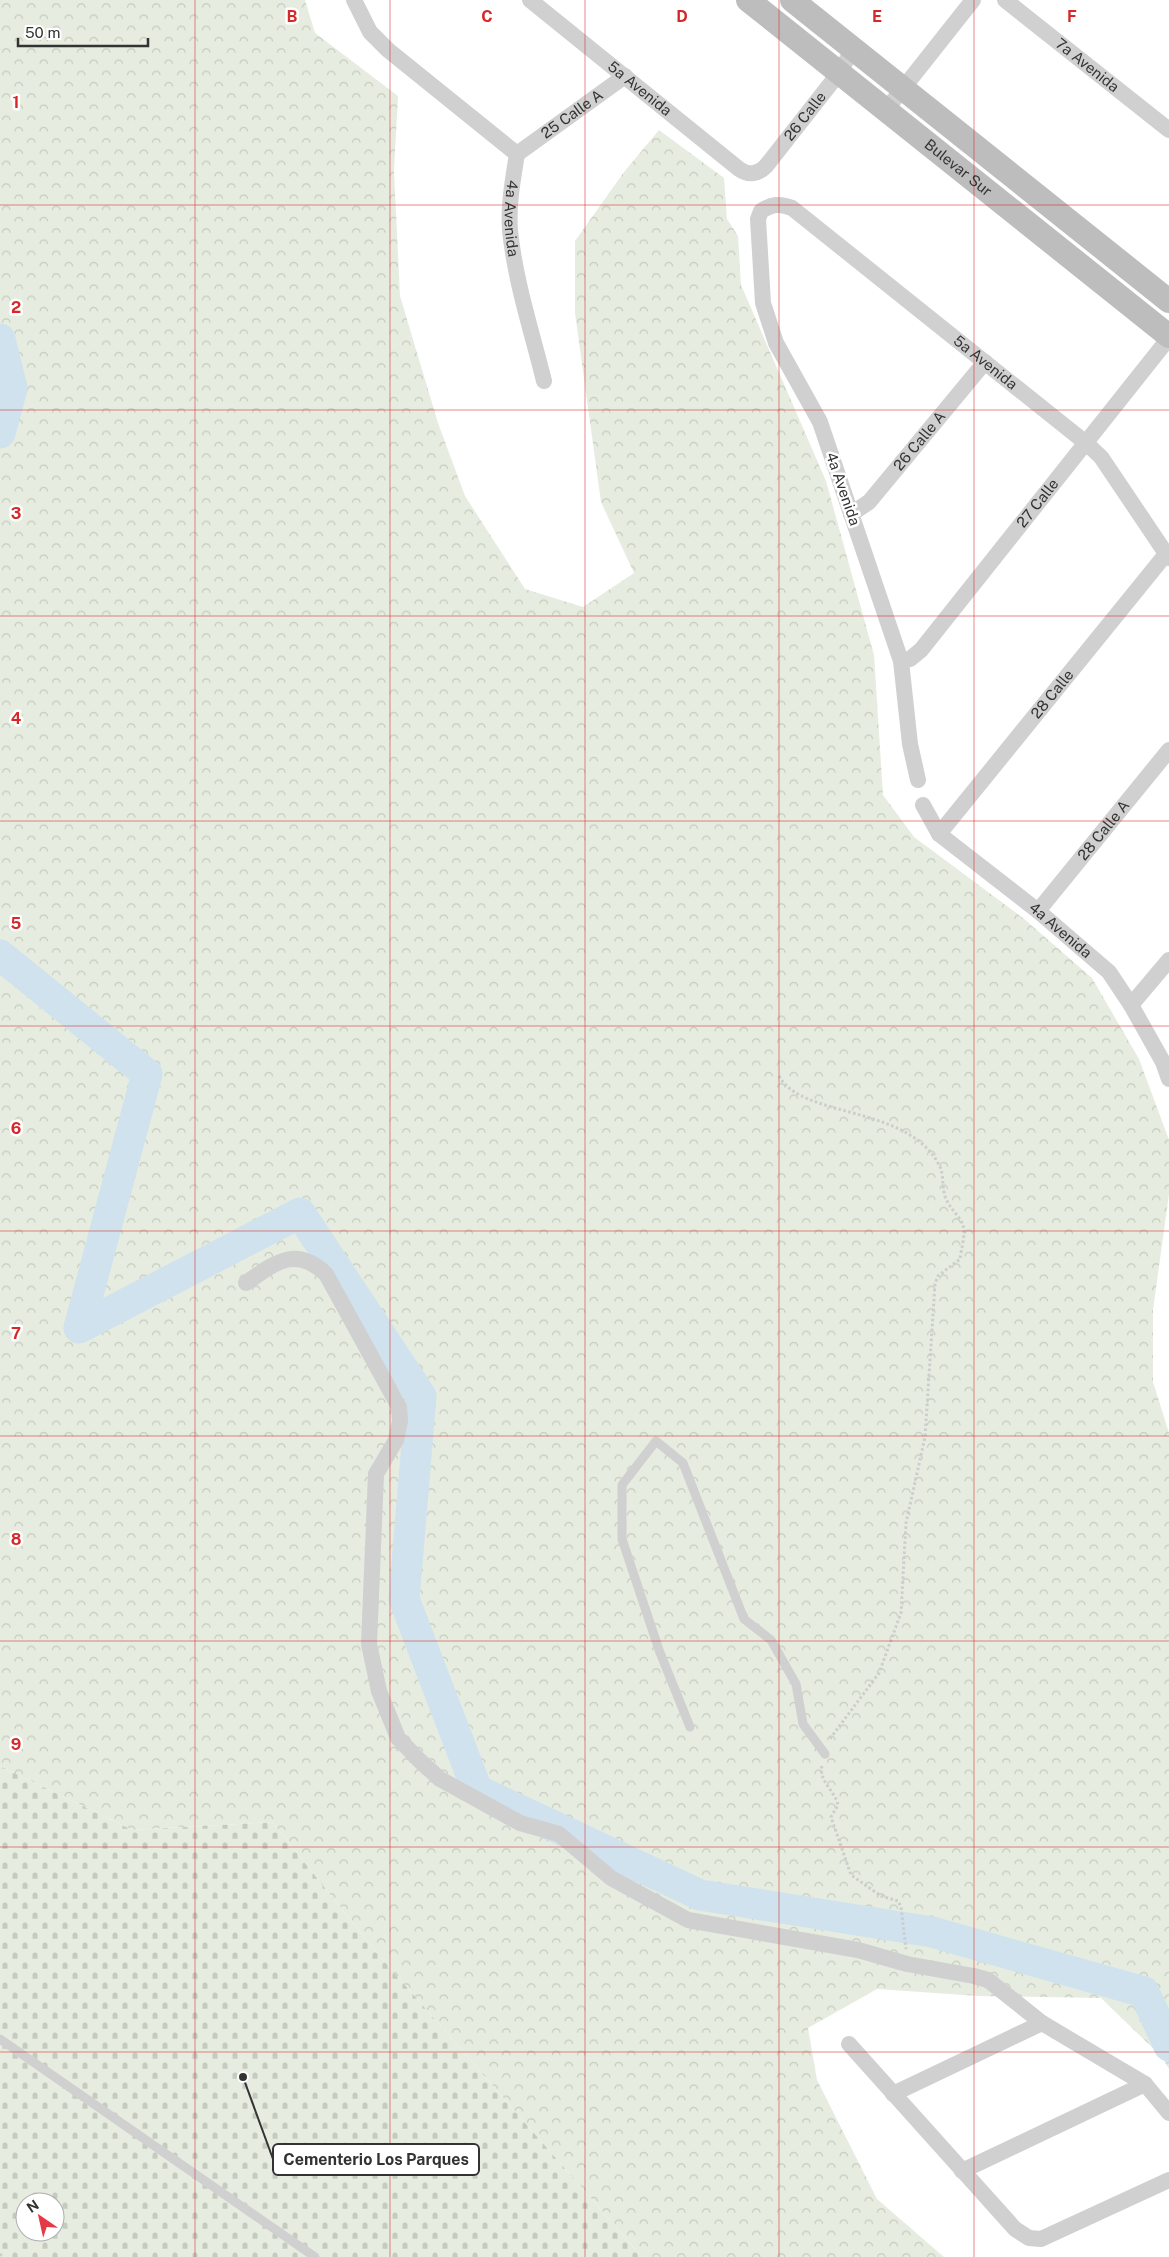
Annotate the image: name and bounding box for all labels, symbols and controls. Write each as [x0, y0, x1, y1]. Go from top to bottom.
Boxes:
text: B [287, 7, 298, 26]
text: C [481, 7, 493, 26]
text: D [676, 7, 688, 26]
text: E [872, 7, 882, 26]
text: F [1067, 7, 1077, 26]
scale bar [18, 15, 148, 47]
text: 50 m [25, 24, 60, 41]
street label: 7a Avenida [1052, 34, 1123, 95]
street label: 5a Avenida [605, 57, 675, 119]
street label: 25 Calle A [538, 86, 606, 142]
street label: 26 Calle [780, 88, 829, 144]
text: 1 [13, 93, 19, 112]
street label: Bulevar Sur [921, 135, 996, 200]
street label: 4a Avenida [501, 179, 522, 258]
text: 2 [11, 298, 21, 317]
street label: 5a Avenida [950, 331, 1021, 393]
street label: 26 Calle A [890, 407, 949, 474]
street label: 4a Avenida [823, 450, 864, 528]
street label: 27 Calle [1013, 475, 1062, 531]
text: 3 [11, 504, 21, 523]
street label: 28 Calle [1027, 666, 1077, 722]
text: 4 [11, 709, 22, 728]
street label: 28 Calle A [1074, 796, 1133, 863]
street label: 4a Avenida [1026, 898, 1095, 961]
text: 5 [11, 914, 22, 933]
text: 6 [11, 1119, 21, 1138]
text: 7 [11, 1324, 21, 1343]
text: 8 [11, 1530, 22, 1549]
text: 9 [11, 1735, 21, 1754]
callout: Cementerio Los Parques [273, 2144, 479, 2175]
text: Cementerio Los Parques [283, 2150, 469, 2169]
north arrow [15, 2192, 65, 2242]
text: N [24, 2197, 42, 2216]

